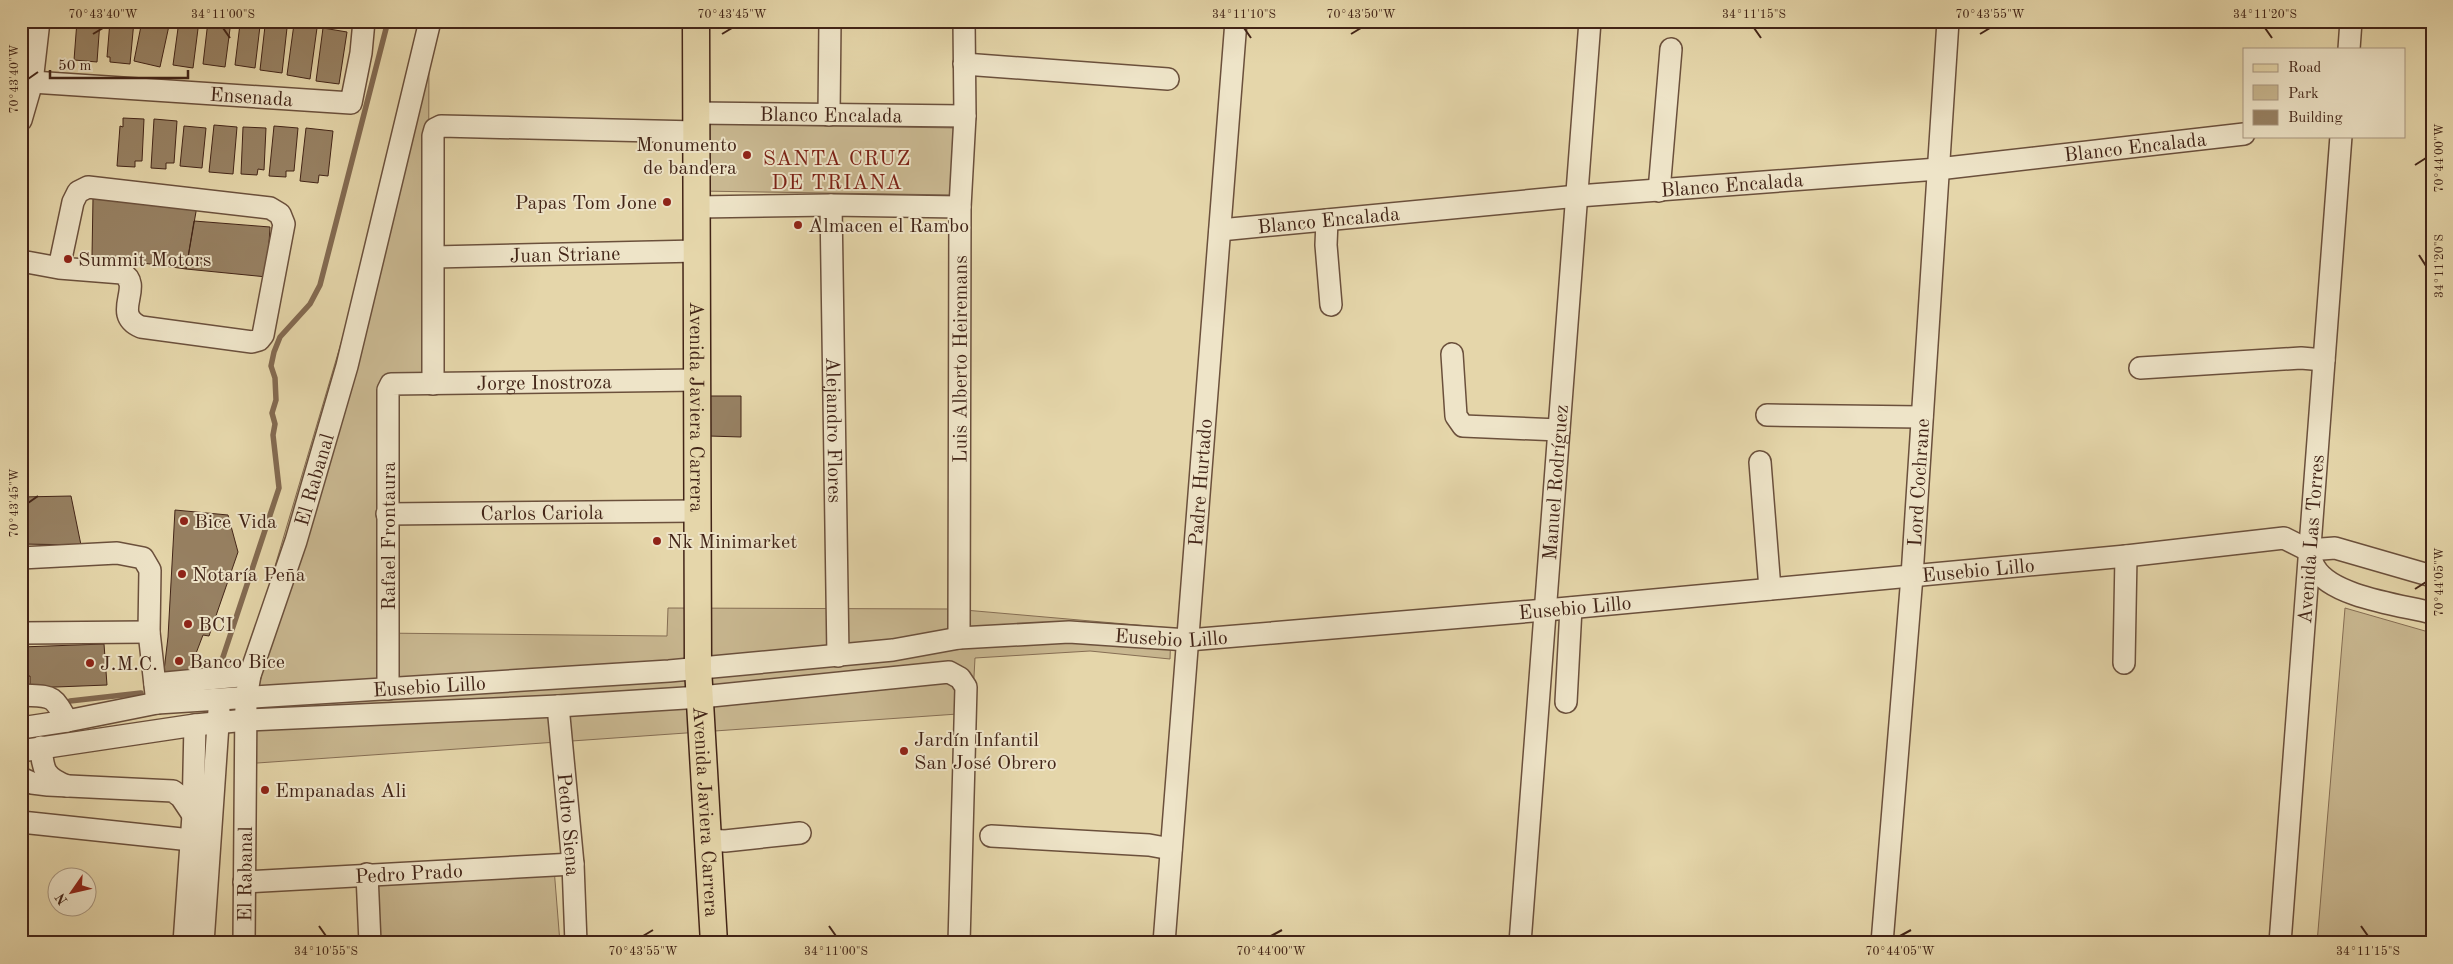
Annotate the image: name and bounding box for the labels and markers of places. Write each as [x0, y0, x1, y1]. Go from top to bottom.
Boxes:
place label: Monumento de bandera [636, 136, 737, 179]
marker: Monumento de bandera [741, 149, 753, 161]
place label: Papas Tom Jone [515, 194, 657, 214]
marker: Papas Tom Jone [661, 196, 673, 208]
place label: Almacen el Rambo [808, 217, 969, 237]
marker: Almacen el Rambo [792, 219, 804, 231]
place label: Summit Motors [78, 251, 211, 271]
marker: Summit Motors [62, 253, 74, 265]
place label: Bice Vida [194, 513, 277, 533]
marker: Bice Vida [178, 515, 190, 527]
place label: Nk Minimarket [667, 533, 797, 553]
marker: Nk Minimarket [651, 535, 663, 547]
place label: Notaría Peña [192, 566, 306, 586]
marker: Notaría Peña [176, 568, 188, 580]
place label: BCI [198, 616, 233, 636]
marker: BCI [182, 618, 194, 630]
place label: Banco Bice [189, 653, 285, 673]
place label: J.M.C. [100, 655, 158, 675]
marker: Banco Bice [173, 655, 185, 667]
marker: J.M.C. [84, 657, 96, 669]
place label: Jardín Infantil San José Obrero [914, 731, 1057, 774]
marker: Jardín Infantil San José Obrero [898, 745, 910, 757]
place label: Empanadas Ali [275, 782, 406, 802]
marker: Empanadas Ali [259, 784, 271, 796]

